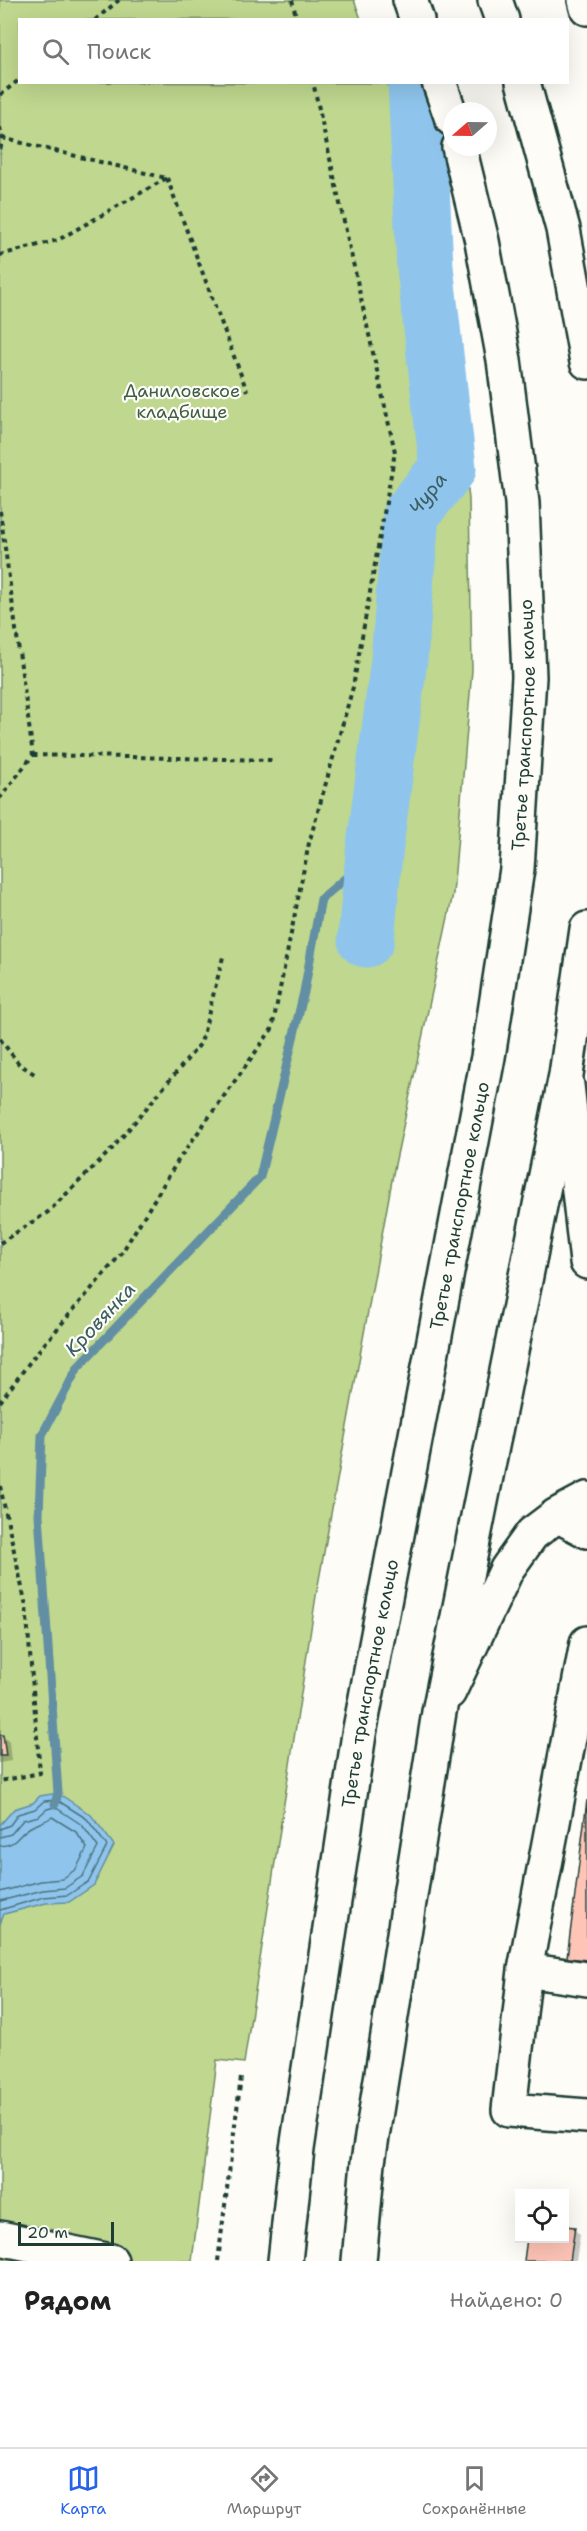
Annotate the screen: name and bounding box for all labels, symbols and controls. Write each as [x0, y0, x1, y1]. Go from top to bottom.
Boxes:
search box [18, 18, 569, 84]
icon: search [39, 35, 72, 68]
text: Поиск [87, 37, 151, 66]
north arrow [443, 102, 497, 156]
park label: Даниловское кладбище [124, 379, 240, 424]
water label: Чура [403, 467, 453, 520]
street label: Третье транспортное кольцо [506, 598, 541, 852]
street label: Третье транспортное кольцо [424, 1080, 495, 1332]
water label: Кровянка [59, 1276, 141, 1362]
street label: Третье транспортное кольцо [336, 1557, 404, 1809]
map controls [515, 2189, 569, 2243]
button: locate [515, 2189, 569, 2243]
scale bar [18, 2219, 114, 2246]
text: 20 m [27, 2222, 68, 2243]
text: Рядом [24, 2283, 111, 2318]
text: Найдено: 0 [450, 2287, 563, 2313]
tab: Карта [60, 2462, 106, 2519]
tab: Маршрут [227, 2462, 301, 2519]
tab: Сохранённые [422, 2462, 527, 2519]

